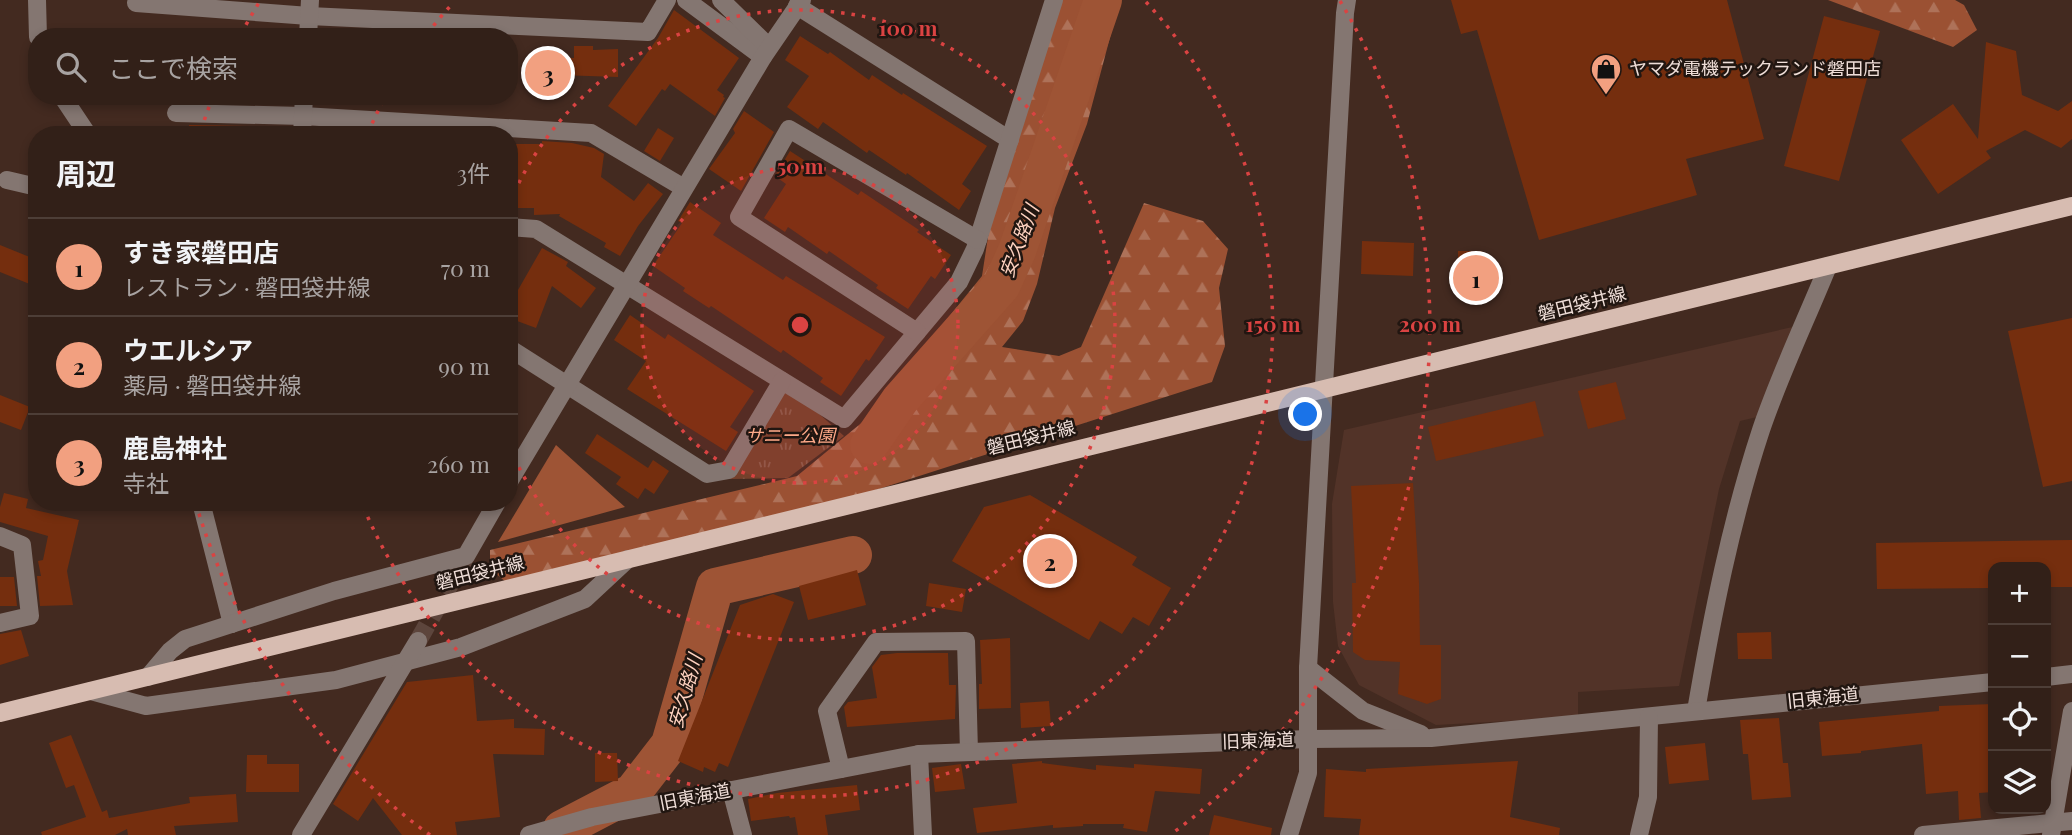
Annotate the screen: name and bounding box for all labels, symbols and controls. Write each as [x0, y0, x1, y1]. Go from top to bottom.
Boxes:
text: 100 m [878, 13, 938, 41]
search box [28, 28, 518, 105]
pin: 3 [525, 47, 571, 99]
icon: search [52, 48, 90, 86]
text: ここで検索 [108, 50, 238, 85]
shop icon: ヤマダ電機テックランド磐田店 [1589, 52, 1623, 96]
place label: ヤマダ電機テックランド磐田店 [1629, 56, 1881, 80]
text: 50 m [776, 151, 824, 179]
text: 周辺 [56, 153, 116, 193]
text: 3件 [457, 157, 490, 188]
water label: 安久路川 [992, 199, 1045, 281]
text: すき家磐田店 [123, 234, 279, 269]
text: 1 [75, 252, 83, 283]
text: 70 m [441, 252, 490, 283]
pin: 1 [1453, 252, 1499, 304]
text: レストラン · 磐田袋井線 [123, 271, 371, 302]
street label: 磐田袋井線 [1535, 280, 1628, 326]
text: 150 m [1246, 309, 1300, 337]
text: 200 m [1399, 309, 1461, 337]
centre of rings [788, 313, 812, 337]
text: ウエルシア [123, 332, 253, 367]
text: 2 [73, 350, 85, 381]
text: 90 m [438, 350, 490, 381]
text: 薬局 · 磐田袋井線 [123, 369, 302, 400]
your location [1288, 397, 1322, 431]
street label: 磐田袋井線 [984, 414, 1077, 460]
park label: サニー公園 [745, 423, 838, 447]
text: 鹿島神社 [123, 430, 227, 465]
text: 3 [73, 448, 85, 479]
text: 260 m [427, 448, 490, 479]
text: 寺社 [123, 467, 169, 498]
pin: 2 [1027, 535, 1073, 587]
street label: 磐田袋井線 [433, 549, 526, 595]
map controls [1988, 562, 2051, 814]
button: + [1988, 562, 2051, 625]
button: − [1988, 625, 2051, 688]
water label: 安久路川 [661, 649, 708, 731]
street label: 旧東海道 [1786, 681, 1860, 713]
button: locate [1988, 688, 2051, 751]
street label: 旧東海道 [1222, 727, 1294, 753]
button: layers [1988, 751, 2051, 814]
street label: 旧東海道 [657, 777, 732, 815]

